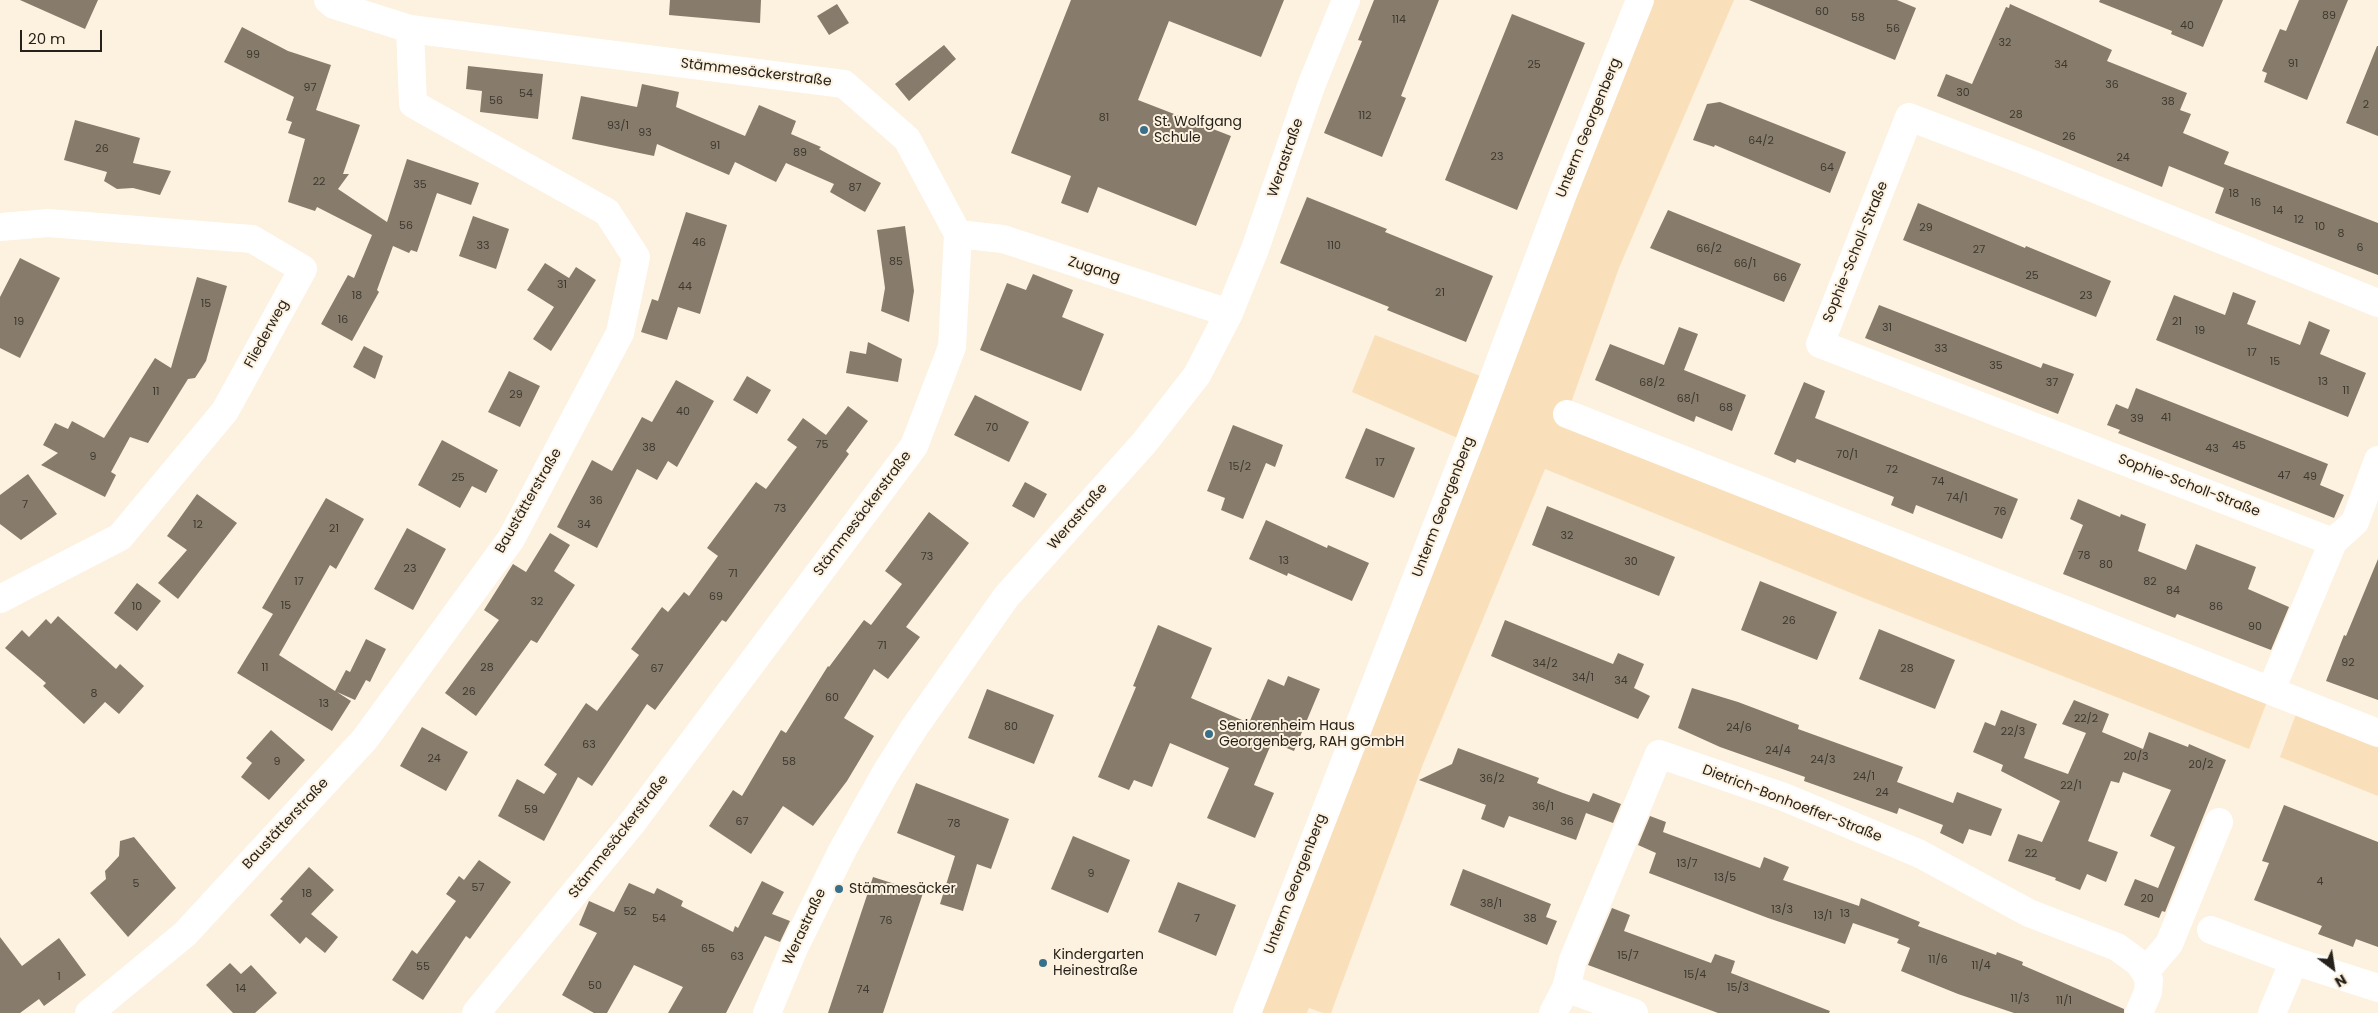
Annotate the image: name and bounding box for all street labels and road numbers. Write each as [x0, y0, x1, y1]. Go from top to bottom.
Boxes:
street label: Stämmesäckerstraße [680, 55, 832, 91]
street label: Unterm Georgenberg [1553, 56, 1625, 200]
street label: Werastraße [1265, 116, 1307, 200]
street label: Sophie-Scholl-Straße [1820, 179, 1892, 325]
street label: Zugang [1066, 254, 1122, 286]
street label: Fliederweg [241, 297, 293, 371]
street label: Unterm Georgenberg [1409, 434, 1479, 580]
street label: Baustätterstraße [492, 446, 566, 556]
street label: Stämmesäckerstraße [811, 448, 915, 580]
street label: Sophie-Scholl-Straße [2116, 451, 2262, 521]
street label: Werastraße [1045, 480, 1111, 554]
street label: Dietrich-Bonhoeffer-Straße [1700, 762, 1884, 846]
street label: Stämmesäckerstraße [566, 772, 672, 902]
street label: Baustätterstraße [240, 775, 332, 873]
street label: Unterm Georgenberg [1261, 811, 1331, 957]
street label: Werastraße [780, 886, 830, 968]

